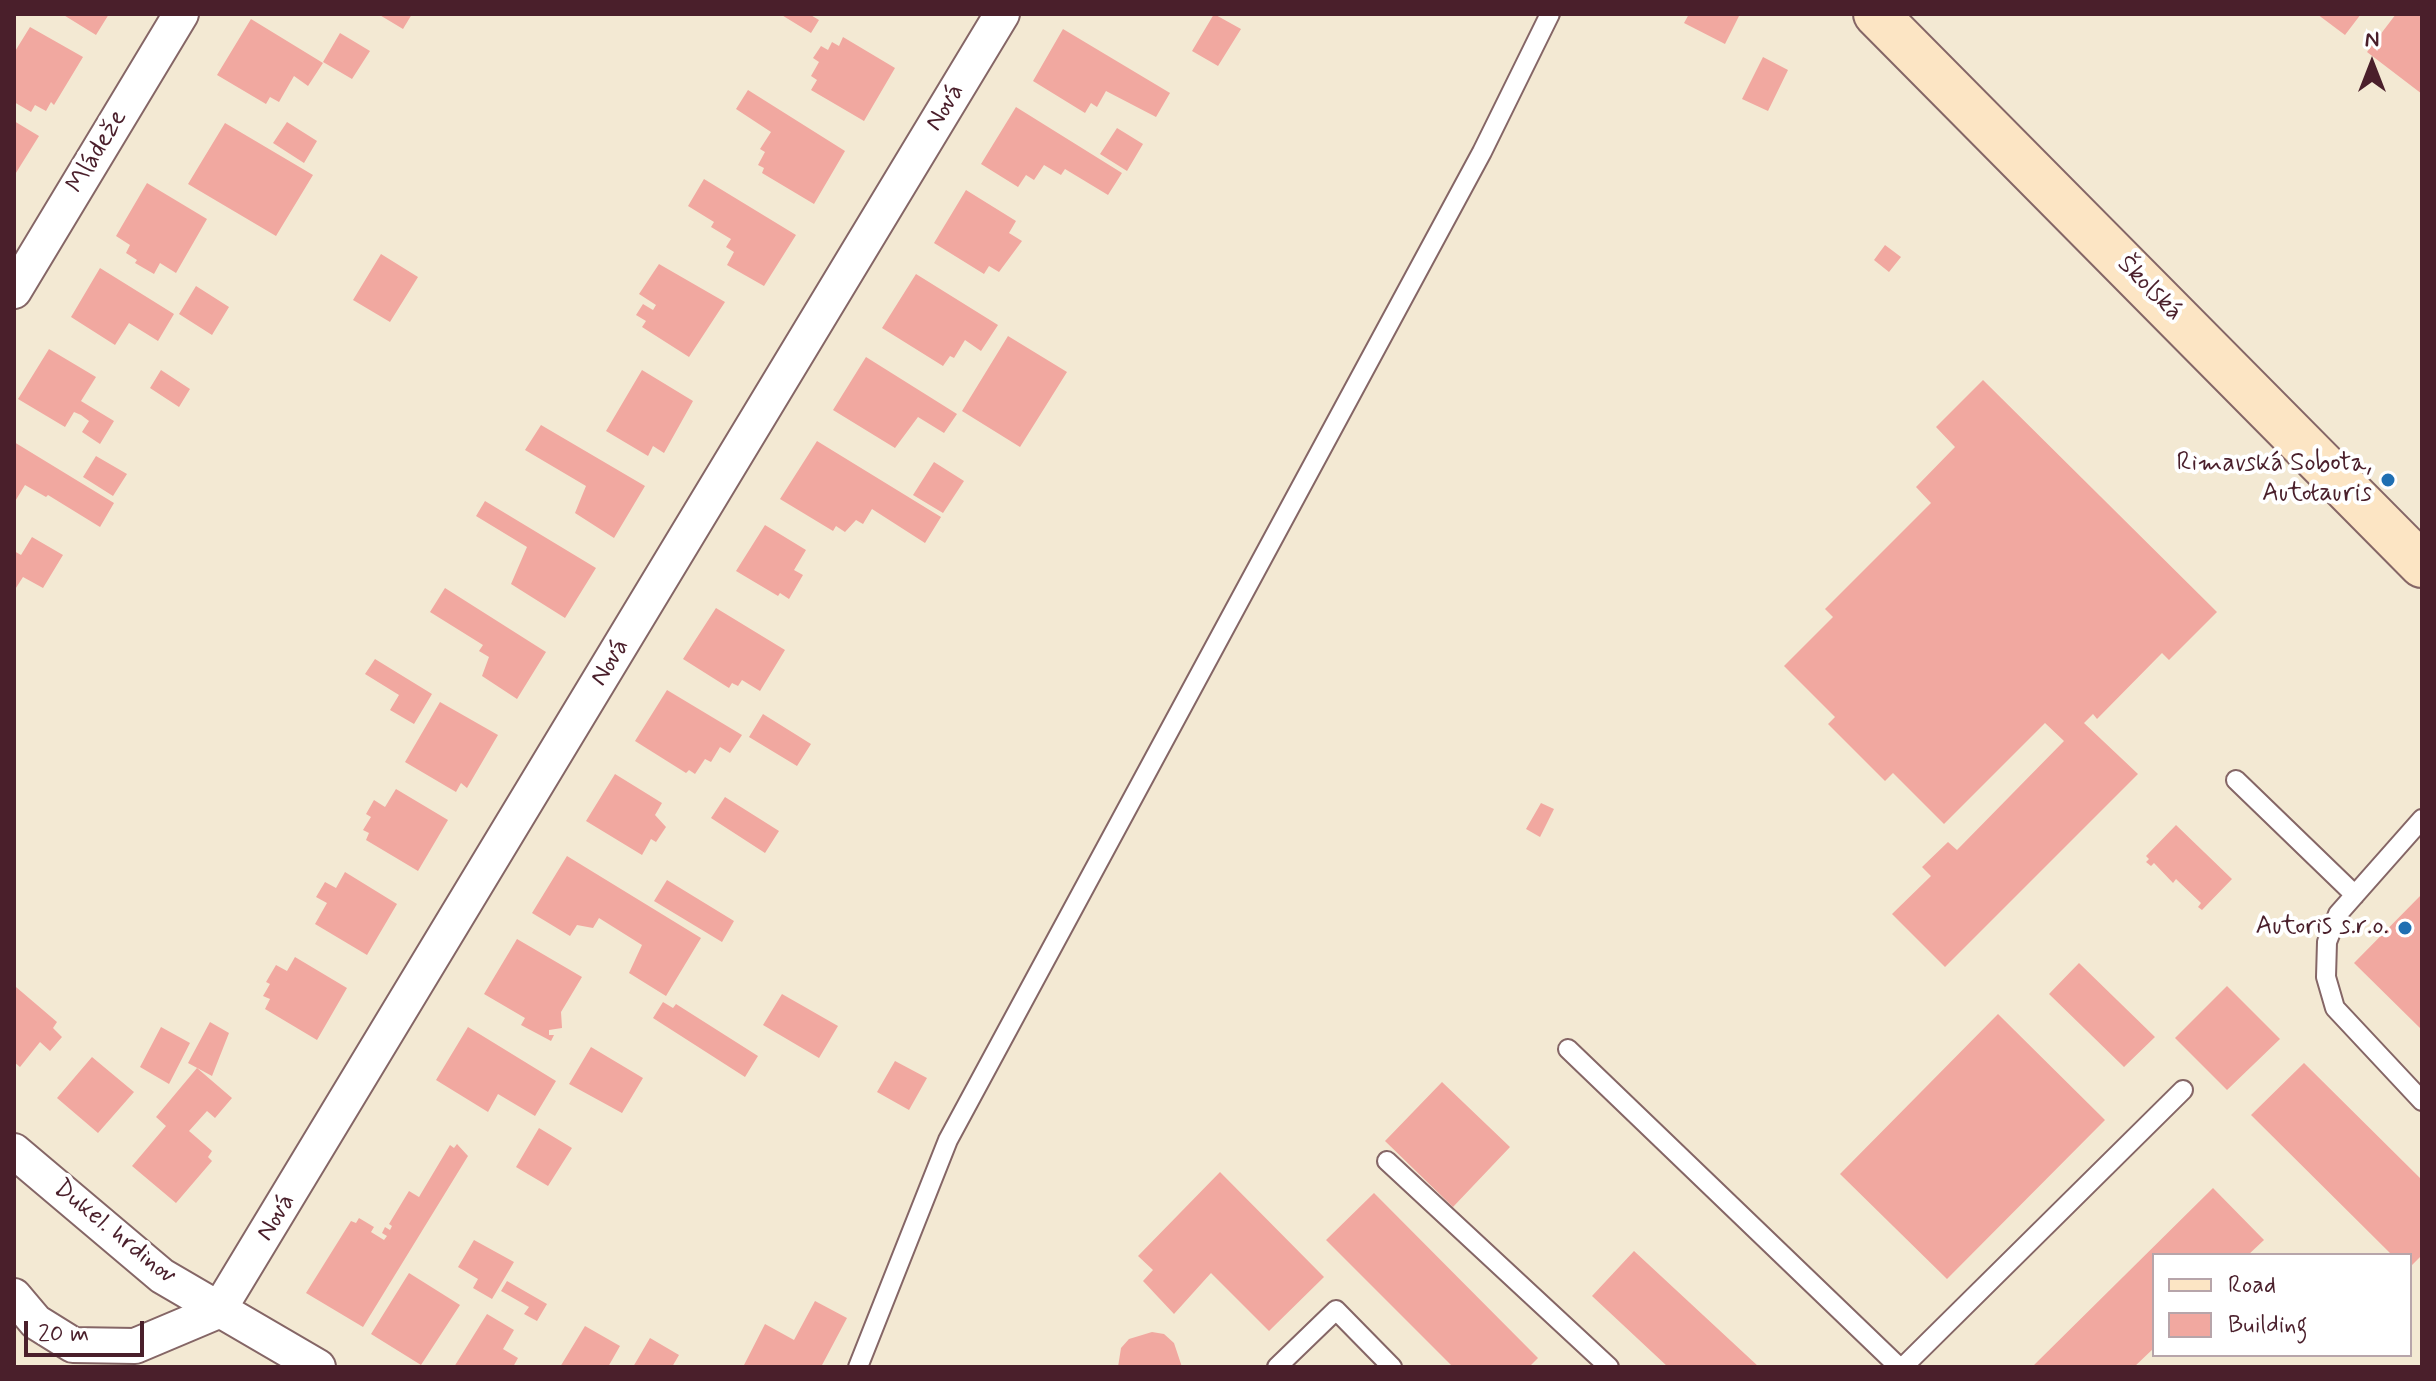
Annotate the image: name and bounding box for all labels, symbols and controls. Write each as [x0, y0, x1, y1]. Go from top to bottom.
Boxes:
north arrow [2332, 24, 2412, 104]
text: N [2365, 26, 2379, 54]
street label: Nová [920, 79, 972, 137]
street label: Mládeže [61, 105, 135, 199]
street label: Školská [2110, 250, 2188, 328]
place label: Rimavská Sobota, Autotauris [2176, 449, 2372, 510]
marker: Rimavská Sobota, Autotauris [2379, 471, 2397, 489]
street label: Nová [585, 634, 637, 692]
place label: Autoris s.r.o. [2255, 912, 2389, 944]
marker: Autoris s.r.o. [2396, 919, 2414, 937]
street label: Dukel. hrdinov [46, 1174, 182, 1292]
street label: Nová [251, 1189, 303, 1247]
legend [2152, 1253, 2412, 1357]
text: Road [2228, 1270, 2276, 1301]
scale bar [28, 1305, 148, 1355]
text: Building [2228, 1310, 2308, 1341]
text: 20 m [38, 1319, 89, 1350]

